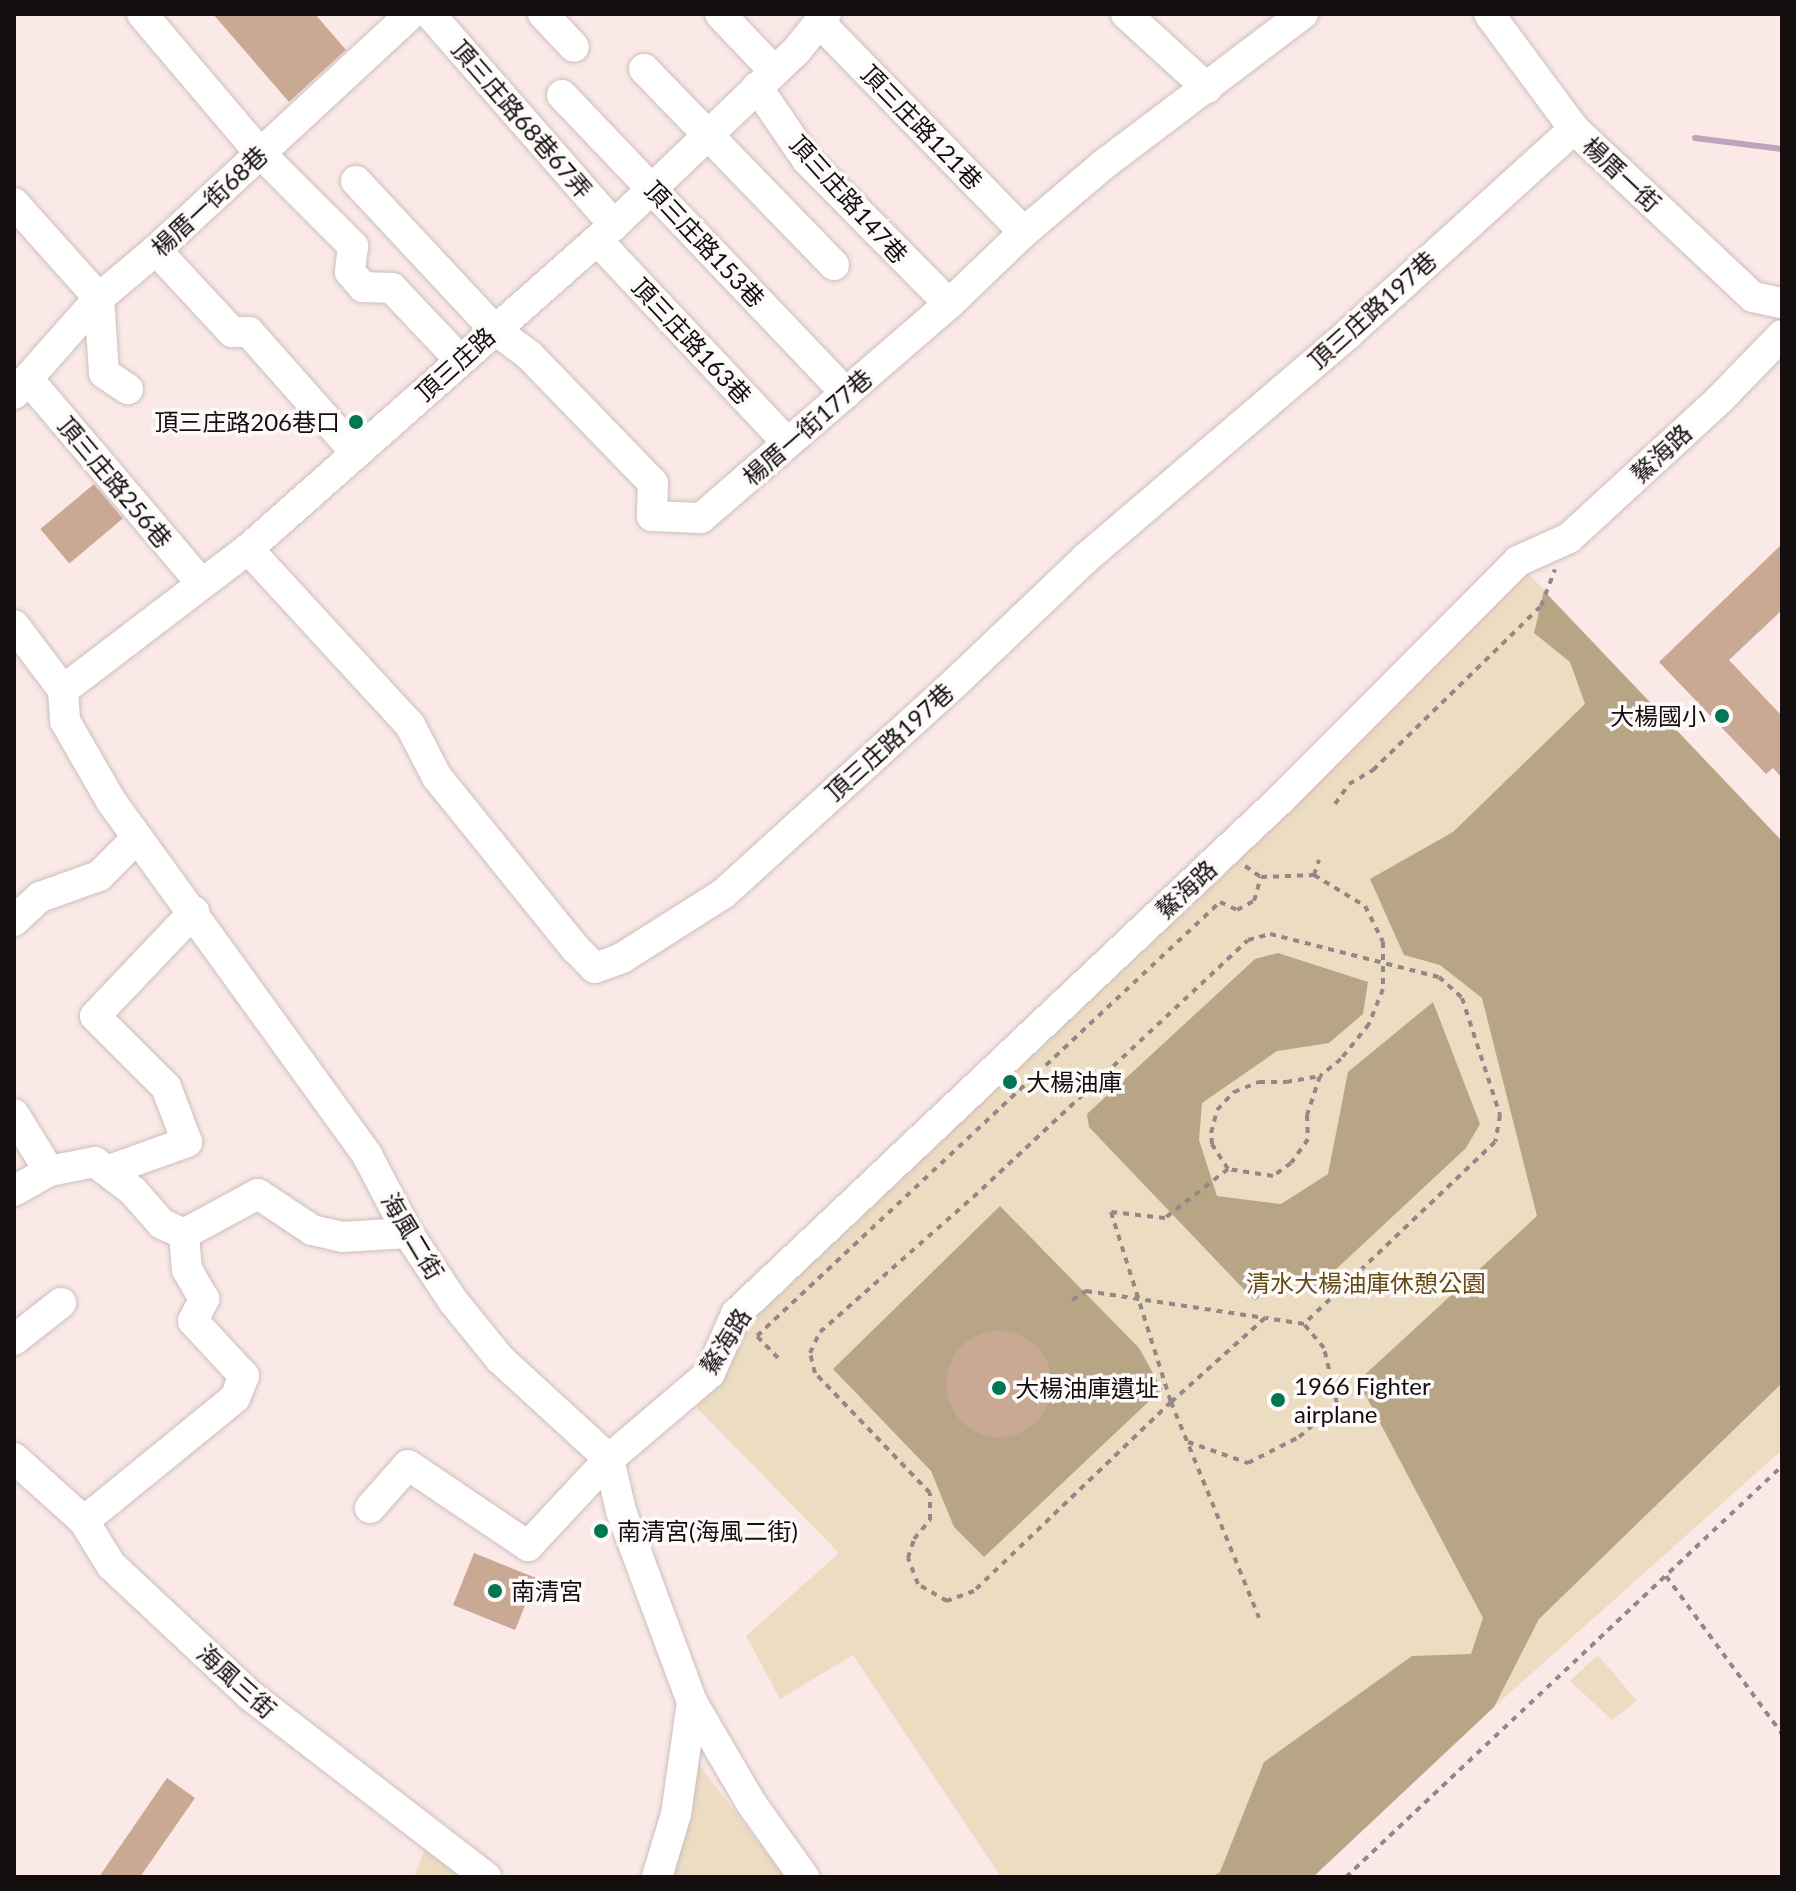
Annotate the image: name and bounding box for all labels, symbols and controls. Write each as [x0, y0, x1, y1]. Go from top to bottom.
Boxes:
street label: 頂三庄路68巷67弄 [446, 34, 598, 204]
street label: 頂三庄路121巷 [855, 59, 989, 195]
street label: 頂三庄路147巷 [784, 129, 914, 269]
street label: 楊厝一街 [1577, 131, 1667, 217]
street label: 楊厝一街68巷 [145, 140, 273, 262]
street label: 頂三庄路153巷 [639, 175, 771, 313]
street label: 頂三庄路197巷 [1302, 245, 1442, 375]
street label: 頂三庄路163巷 [626, 272, 758, 410]
street label: 頂三庄路 [410, 321, 500, 407]
street label: 楊厝一街177巷 [737, 363, 877, 491]
place label: 頂三庄路206巷口 [154, 408, 340, 436]
street label: 頂三庄路256巷 [52, 411, 178, 553]
marker: 頂三庄路206巷口 [347, 413, 365, 431]
street label: 鰲海路 [1625, 418, 1697, 488]
street label: 頂三庄路197巷 [819, 677, 959, 807]
place label: 大楊國小 [1610, 702, 1706, 730]
marker: 大楊國小 [1713, 707, 1731, 725]
street label: 鰲海路 [1150, 854, 1222, 924]
place label: 大楊油庫 [1026, 1068, 1122, 1096]
marker: 大楊油庫 [1001, 1073, 1019, 1091]
street label: 海風二街 [376, 1187, 450, 1285]
park label: 清水大楊油庫休憩公園 [1246, 1269, 1486, 1297]
street label: 鰲海路 [694, 1303, 756, 1379]
place label: 1966 Fighter airplane [1294, 1372, 1431, 1428]
place label: 大楊油庫遺址 [1015, 1374, 1159, 1402]
marker: 大楊油庫遺址 [990, 1379, 1008, 1397]
marker: 1966 Fighter airplane [1269, 1391, 1287, 1409]
place label: 南清宮(海風二街) [617, 1517, 798, 1545]
marker: 南清宮(海風二街) [592, 1522, 610, 1540]
place label: 南清宮 [511, 1577, 583, 1605]
marker: 南清宮 [486, 1582, 504, 1600]
street label: 海風三街 [192, 1638, 282, 1724]

